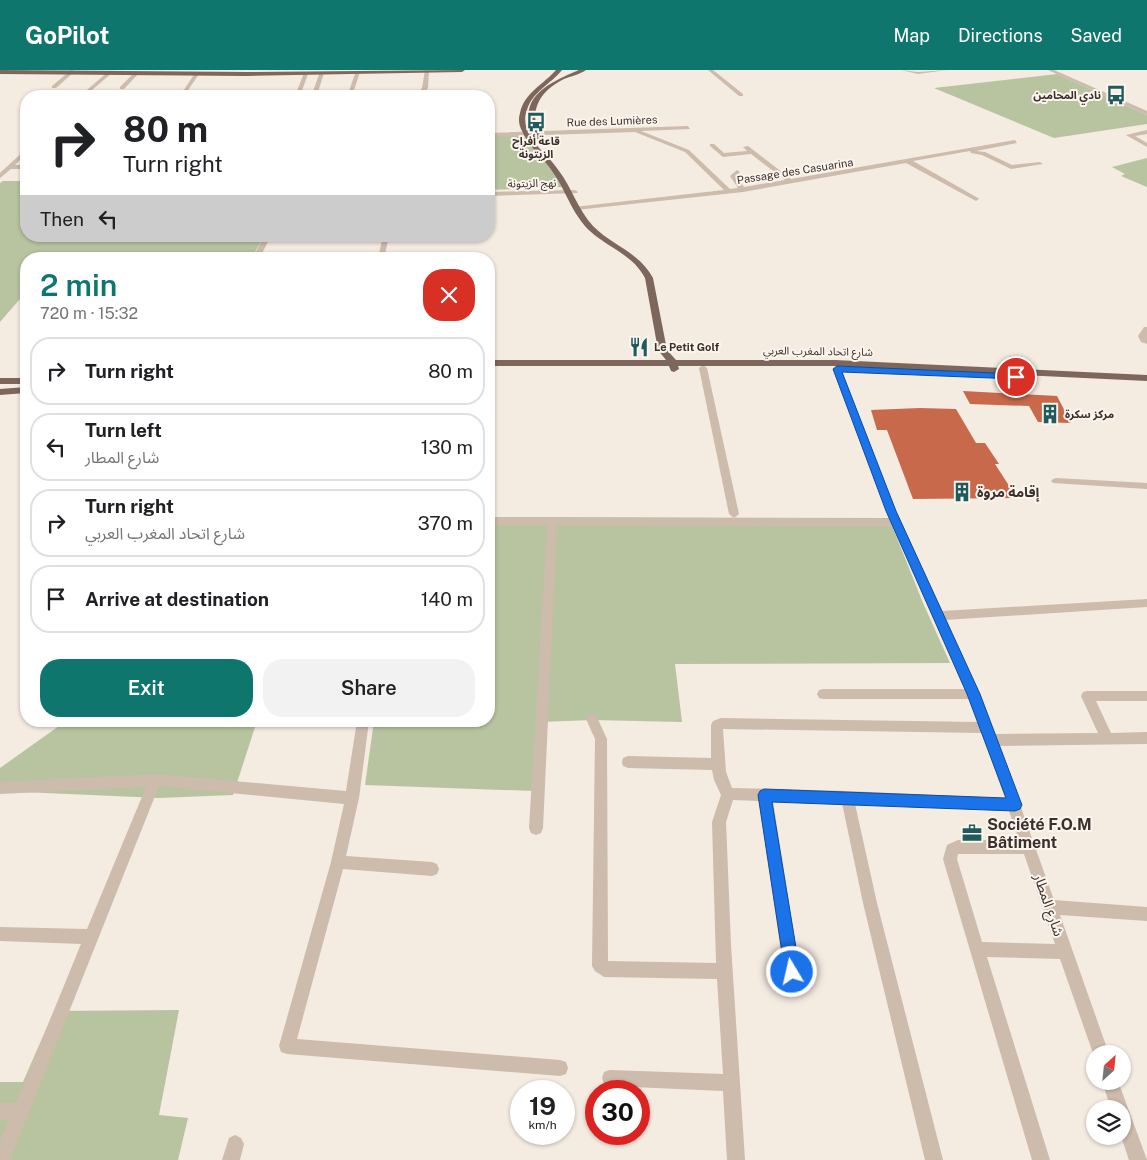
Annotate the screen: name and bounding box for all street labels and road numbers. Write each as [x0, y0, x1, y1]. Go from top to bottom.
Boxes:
street label: Rue des Lumières [566, 113, 658, 129]
street label: Passage des Casuarina [736, 156, 854, 186]
street label: نهج الزيتونة [508, 177, 557, 191]
street label: شارع اتحاد المغرب العربي [763, 344, 873, 362]
street label: شارع المطار [1028, 871, 1067, 939]

